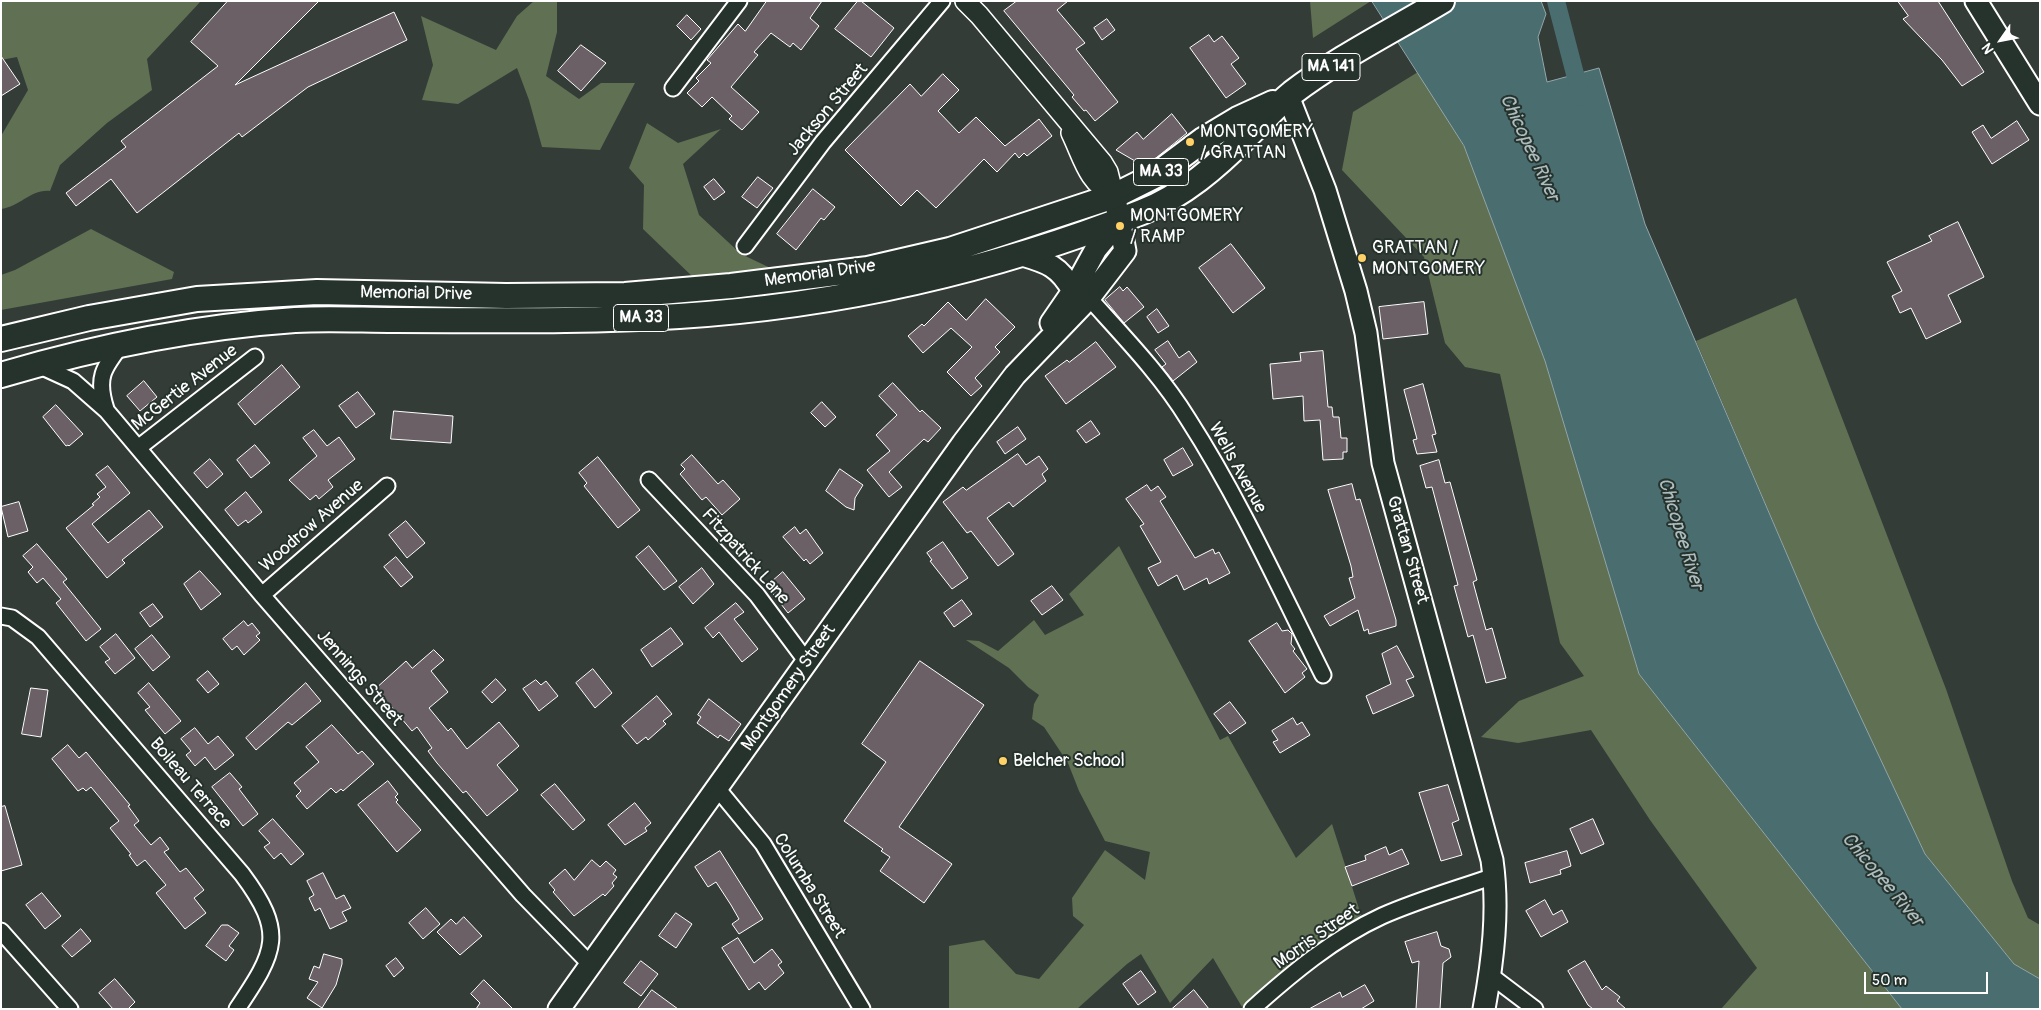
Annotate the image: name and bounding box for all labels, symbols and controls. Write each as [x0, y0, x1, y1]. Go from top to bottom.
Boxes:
north arrow [1976, 15, 2026, 65]
text: N [1978, 40, 1998, 57]
road number: MA 141 [1302, 54, 1360, 80]
street label: Jackson Street [783, 59, 873, 161]
water label: Chicopee River [1494, 91, 1564, 205]
place label: MONTGOMERY / GRATTAN [1200, 121, 1313, 163]
marker: MONTGOMERY / GRATTAN [1184, 136, 1196, 148]
road number: MA 33 [1134, 158, 1188, 186]
place label: MONTGOMERY / RAMP [1130, 205, 1243, 248]
marker: MONTGOMERY / RAMP [1114, 220, 1126, 232]
place label: GRATTAN / MONTGOMERY [1372, 237, 1485, 280]
marker: GRATTAN / MONTGOMERY [1356, 252, 1368, 264]
street label: Memorial Drive [763, 256, 877, 292]
street label: Memorial Drive [360, 282, 472, 306]
road number: MA 33 [614, 304, 668, 332]
street label: McGertie Avenue [128, 340, 242, 436]
street label: Wells Avenue [1203, 419, 1271, 517]
street label: Woodrow Avenue [256, 475, 368, 577]
water label: Chicopee River [1652, 475, 1708, 593]
street label: Grattan Street [1381, 493, 1433, 607]
street label: Fitzpatrick Lane [696, 505, 794, 609]
street label: Montgomery Street [737, 621, 841, 755]
street label: Jennings Street [311, 625, 407, 731]
street label: Boileau Terrace [144, 734, 236, 834]
place label: Belcher School [1013, 750, 1125, 772]
marker: Belcher School [997, 755, 1009, 767]
water label: Chicopee River [1836, 828, 1928, 932]
street label: Columba Street [768, 830, 850, 942]
street label: Morris Street [1270, 900, 1364, 974]
scale bar [1866, 962, 1990, 994]
text: 50 m [1872, 971, 1907, 990]

